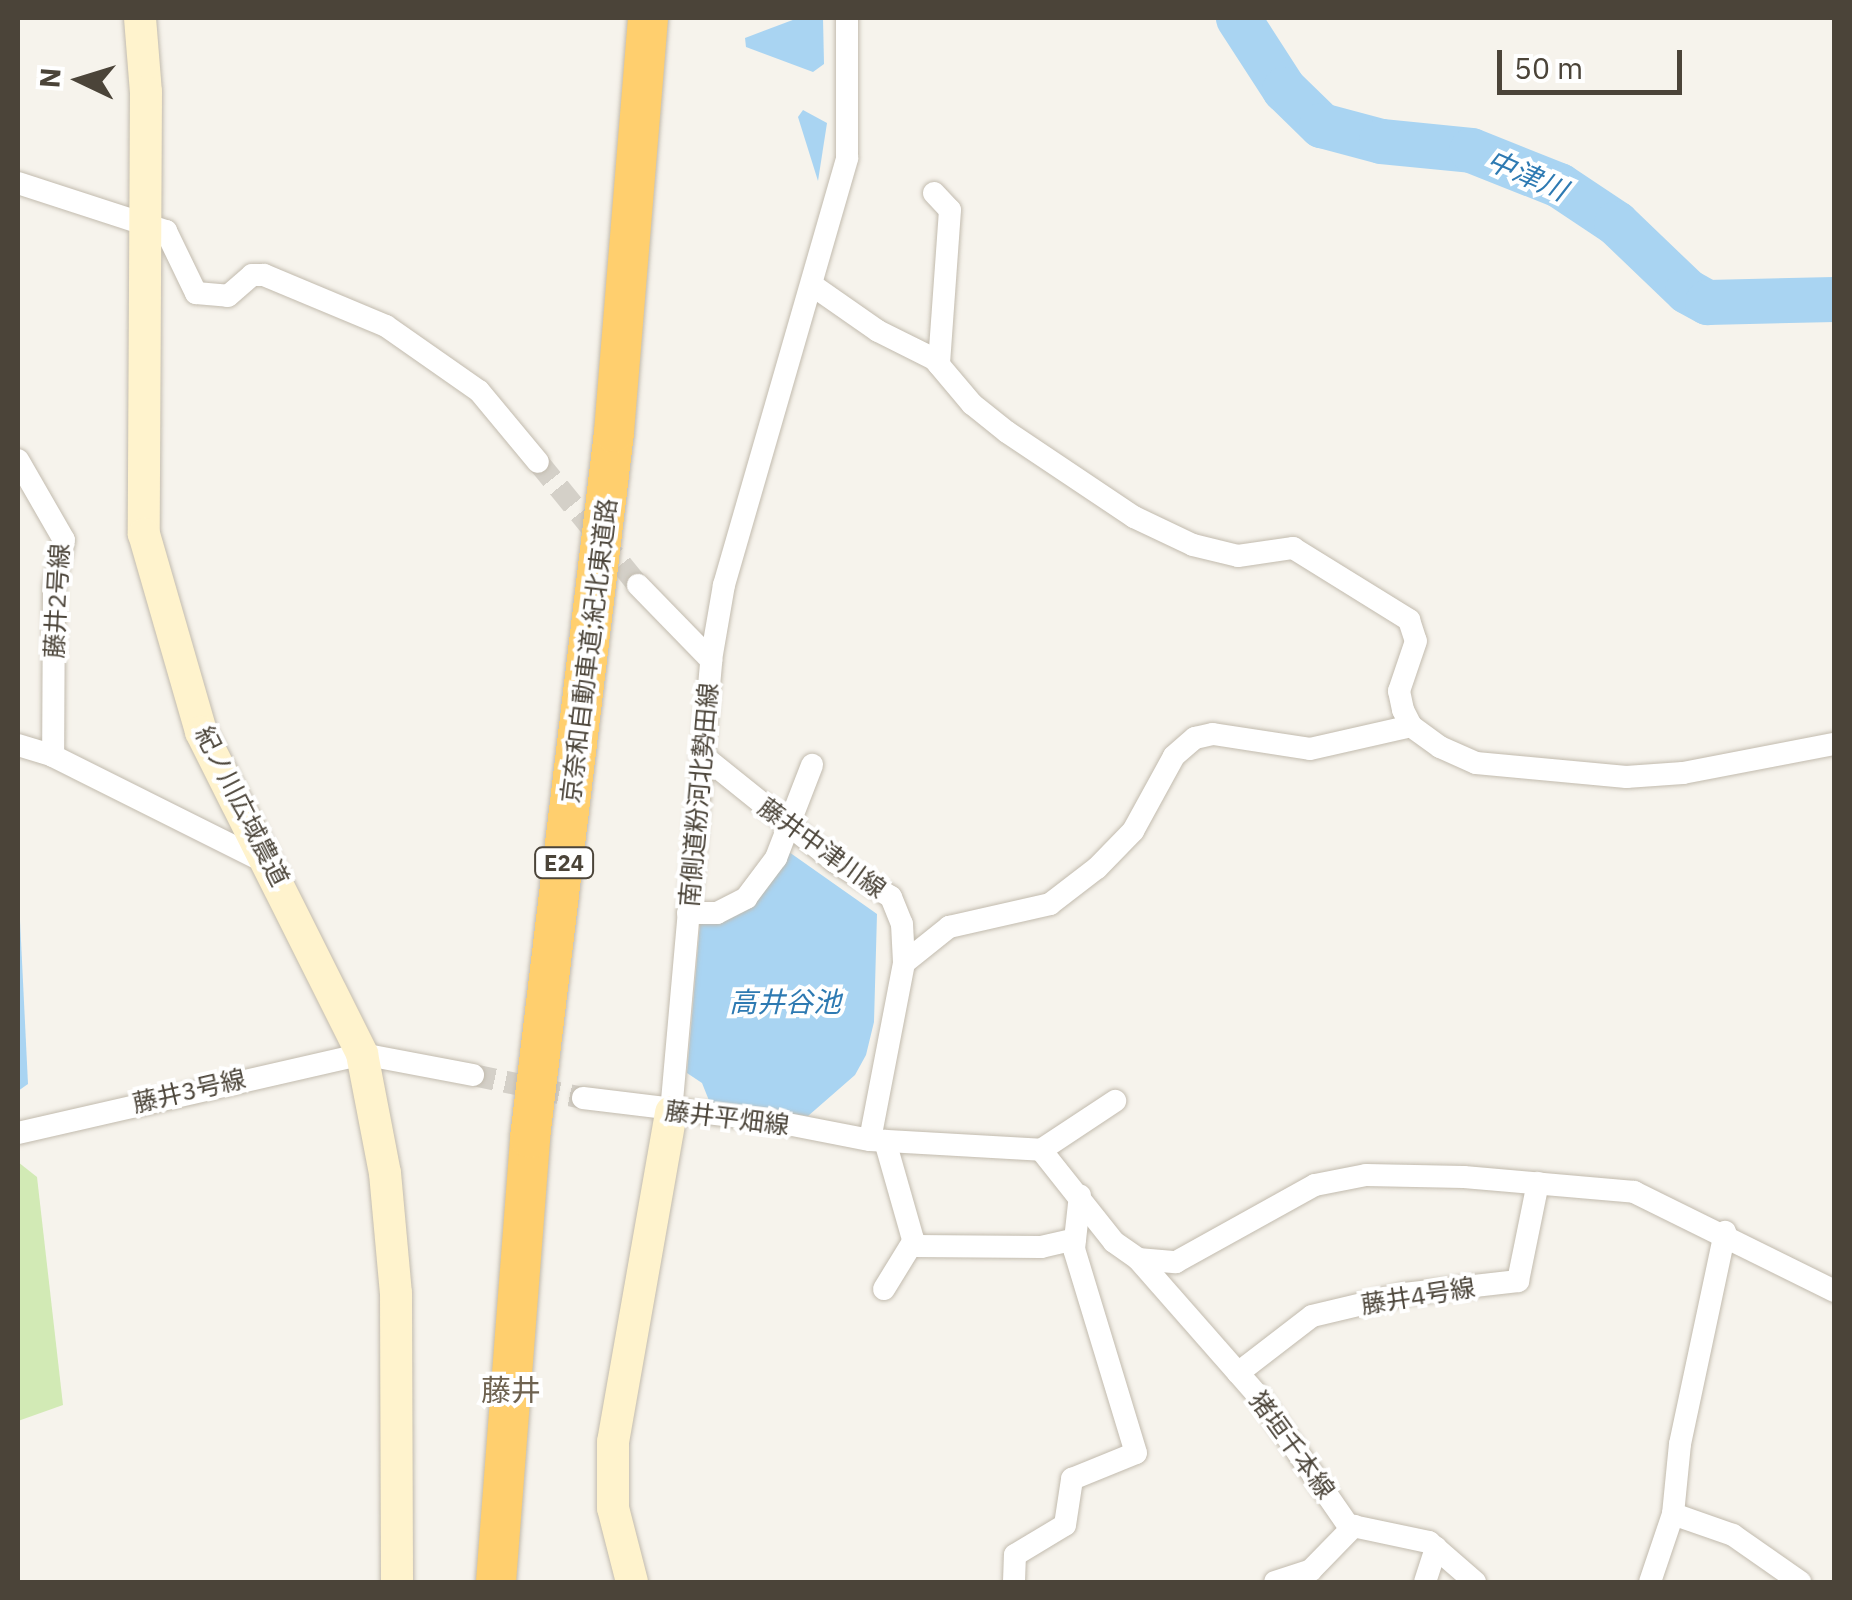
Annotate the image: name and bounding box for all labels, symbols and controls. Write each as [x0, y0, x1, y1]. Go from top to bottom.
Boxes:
north arrow [30, 30, 130, 130]
scale bar [1502, 30, 1687, 92]
text: 50 m [1514, 48, 1583, 87]
text: N [30, 66, 69, 89]
water label: 中津川 [1482, 143, 1572, 207]
street label: 京奈和自動車道;紀北東道路 [555, 497, 623, 805]
street label: 藤井2号線 [39, 543, 75, 659]
street label: 南側道粉河北勢田線 [674, 682, 724, 908]
street label: 紀ノ川広域農道 [189, 721, 295, 891]
street label: 藤井中津川線 [753, 792, 891, 904]
road number: E24 [534, 846, 594, 880]
water label: 高井谷池 [729, 985, 841, 1019]
street label: 藤井3号線 [130, 1063, 248, 1119]
street label: 藤井平畑線 [663, 1095, 791, 1141]
street label: 藤井4号線 [1359, 1272, 1477, 1320]
district label: 藤井 [481, 1372, 541, 1408]
street label: 猪垣千本線 [1243, 1386, 1341, 1504]

